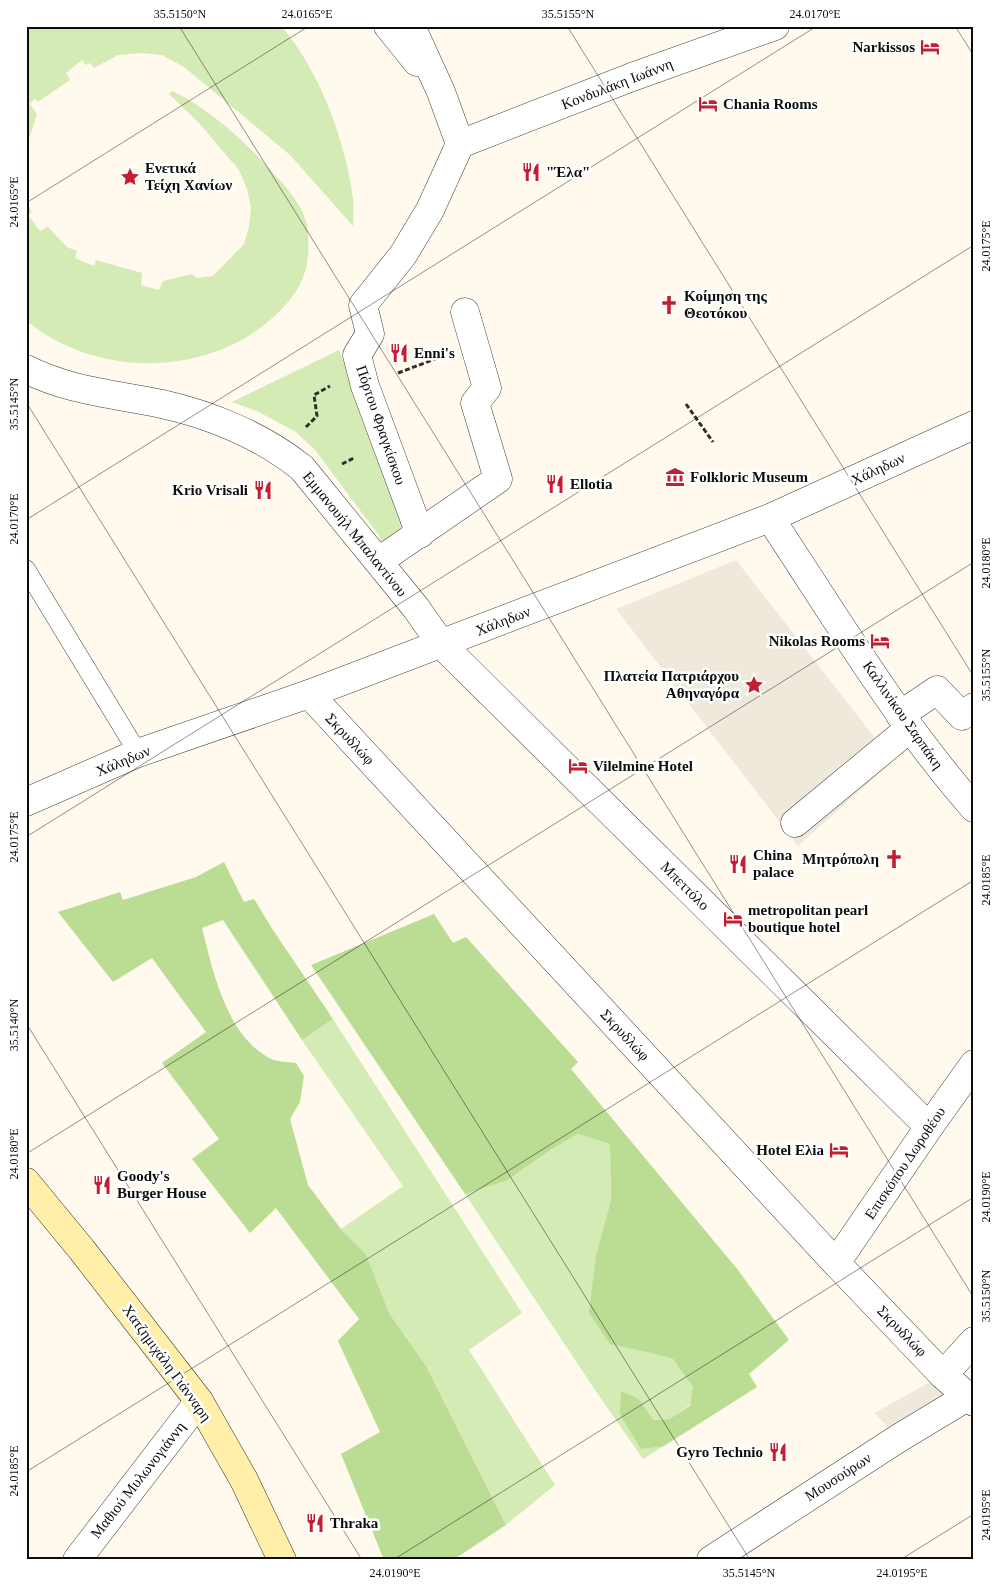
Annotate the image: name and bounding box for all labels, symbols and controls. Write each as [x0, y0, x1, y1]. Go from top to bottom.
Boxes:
text: 35.5150°N [154, 7, 207, 21]
text: 24.0165°E [281, 7, 333, 21]
text: 35.5155°N [542, 7, 595, 21]
text: 24.0170°E [789, 7, 841, 21]
hotel icon: Narkissos [919, 36, 941, 58]
place label: Narkissos [852, 39, 915, 55]
street label: Κονδυλάκη Ιωάννη [559, 55, 675, 113]
hotel icon: Chania Rooms [697, 93, 719, 115]
place label: Chania Rooms [723, 96, 818, 112]
place label: Ενετικά Τείχη Χανίων [145, 160, 232, 193]
restaurant icon: "Έλα" [520, 161, 542, 183]
place label: "Έλα" [546, 164, 590, 180]
place icon: Ενετικά Τείχη Χανίων [119, 166, 141, 188]
text: 24.0165°E [7, 176, 21, 228]
text: 24.0175°E [979, 220, 993, 272]
place label: Κοίμηση της Θεοτόκου [684, 288, 767, 321]
church icon: Κοίμηση της Θεοτόκου [658, 294, 680, 316]
restaurant icon: Enni's [388, 342, 410, 364]
place label: Enni's [414, 345, 455, 361]
street label: Πόρτου Φραγκίσκου [353, 363, 409, 487]
text: 35.5145°N [7, 377, 21, 430]
street label: Χάληδων [849, 450, 908, 488]
museum icon: Folkloric Museum [664, 466, 686, 488]
street label: Εμμανουήλ Μπαλαντίνου [300, 468, 410, 600]
place label: Folkloric Museum [690, 469, 808, 485]
restaurant icon: Ellotia [544, 473, 566, 495]
place label: Ellotia [570, 476, 613, 492]
restaurant icon: Krio Vrisali [252, 479, 274, 501]
place label: Krio Vrisali [172, 482, 248, 498]
text: 24.0170°E [7, 493, 21, 545]
text: 24.0180°E [979, 537, 993, 589]
street label: Χάληδων [473, 603, 533, 639]
hotel icon: Nikolas Rooms [869, 630, 891, 652]
place label: Nikolas Rooms [769, 633, 865, 649]
text: 35.5155°N [979, 648, 993, 701]
street label: Καλλινίκου Σαρπάκη [860, 658, 946, 772]
place label: Πλατεία Πατριάρχου Αθηναγόρα [604, 668, 740, 701]
place icon: Πλατεία Πατριάρχου Αθηναγόρα [743, 674, 765, 696]
street label: Σκρυδλώφ [322, 710, 378, 768]
street label: Χάληδων [93, 742, 153, 780]
hotel icon: Vilelmine Hotel [567, 755, 589, 777]
place label: Vilelmine Hotel [593, 758, 693, 774]
text: 24.0175°E [7, 811, 21, 863]
place label: China palace [753, 847, 794, 880]
church icon: Μητρόπολη [883, 848, 905, 870]
place label: Μητρόπολη [802, 851, 879, 867]
restaurant icon: China palace [727, 853, 749, 875]
text: 24.0185°E [979, 854, 993, 906]
street label: Μπεττόλο [658, 859, 712, 913]
place label: metropolitan pearl boutique hotel [748, 902, 868, 935]
hotel icon: metropolitan pearl boutique hotel [722, 908, 744, 930]
text: 35.5140°N [7, 998, 21, 1051]
street label: Σκρυδλώφ [597, 1006, 653, 1064]
street label: Επισκόπου Δωροθέου [861, 1104, 949, 1222]
text: 24.0180°E [7, 1128, 21, 1180]
hotel icon: Hotel Eλia [828, 1139, 850, 1161]
place label: Hotel Eλia [756, 1142, 824, 1158]
place label: Goody's Burger House [117, 1168, 207, 1201]
text: 24.0190°E [979, 1171, 993, 1223]
restaurant icon: Goody's Burger House [91, 1174, 113, 1196]
text: 35.5150°N [979, 1269, 993, 1322]
street label: Χατζημιχάλη Γιάνναρη [119, 1302, 215, 1424]
street label: Σκρυδλώφ [874, 1302, 930, 1360]
street label: Μαθιού Μυλωνογιάννη [88, 1419, 188, 1541]
restaurant icon: Gyro Technio [767, 1441, 789, 1463]
place label: Gyro Technio [676, 1444, 763, 1460]
text: 24.0185°E [7, 1445, 21, 1497]
street label: Μουσούρων [802, 1450, 874, 1504]
text: 24.0195°E [979, 1489, 993, 1541]
restaurant icon: Thraka [304, 1512, 326, 1534]
place label: Thraka [330, 1515, 379, 1531]
text: 24.0190°E [369, 1566, 421, 1580]
text: 35.5145°N [723, 1566, 776, 1580]
text: 24.0195°E [876, 1566, 928, 1580]

